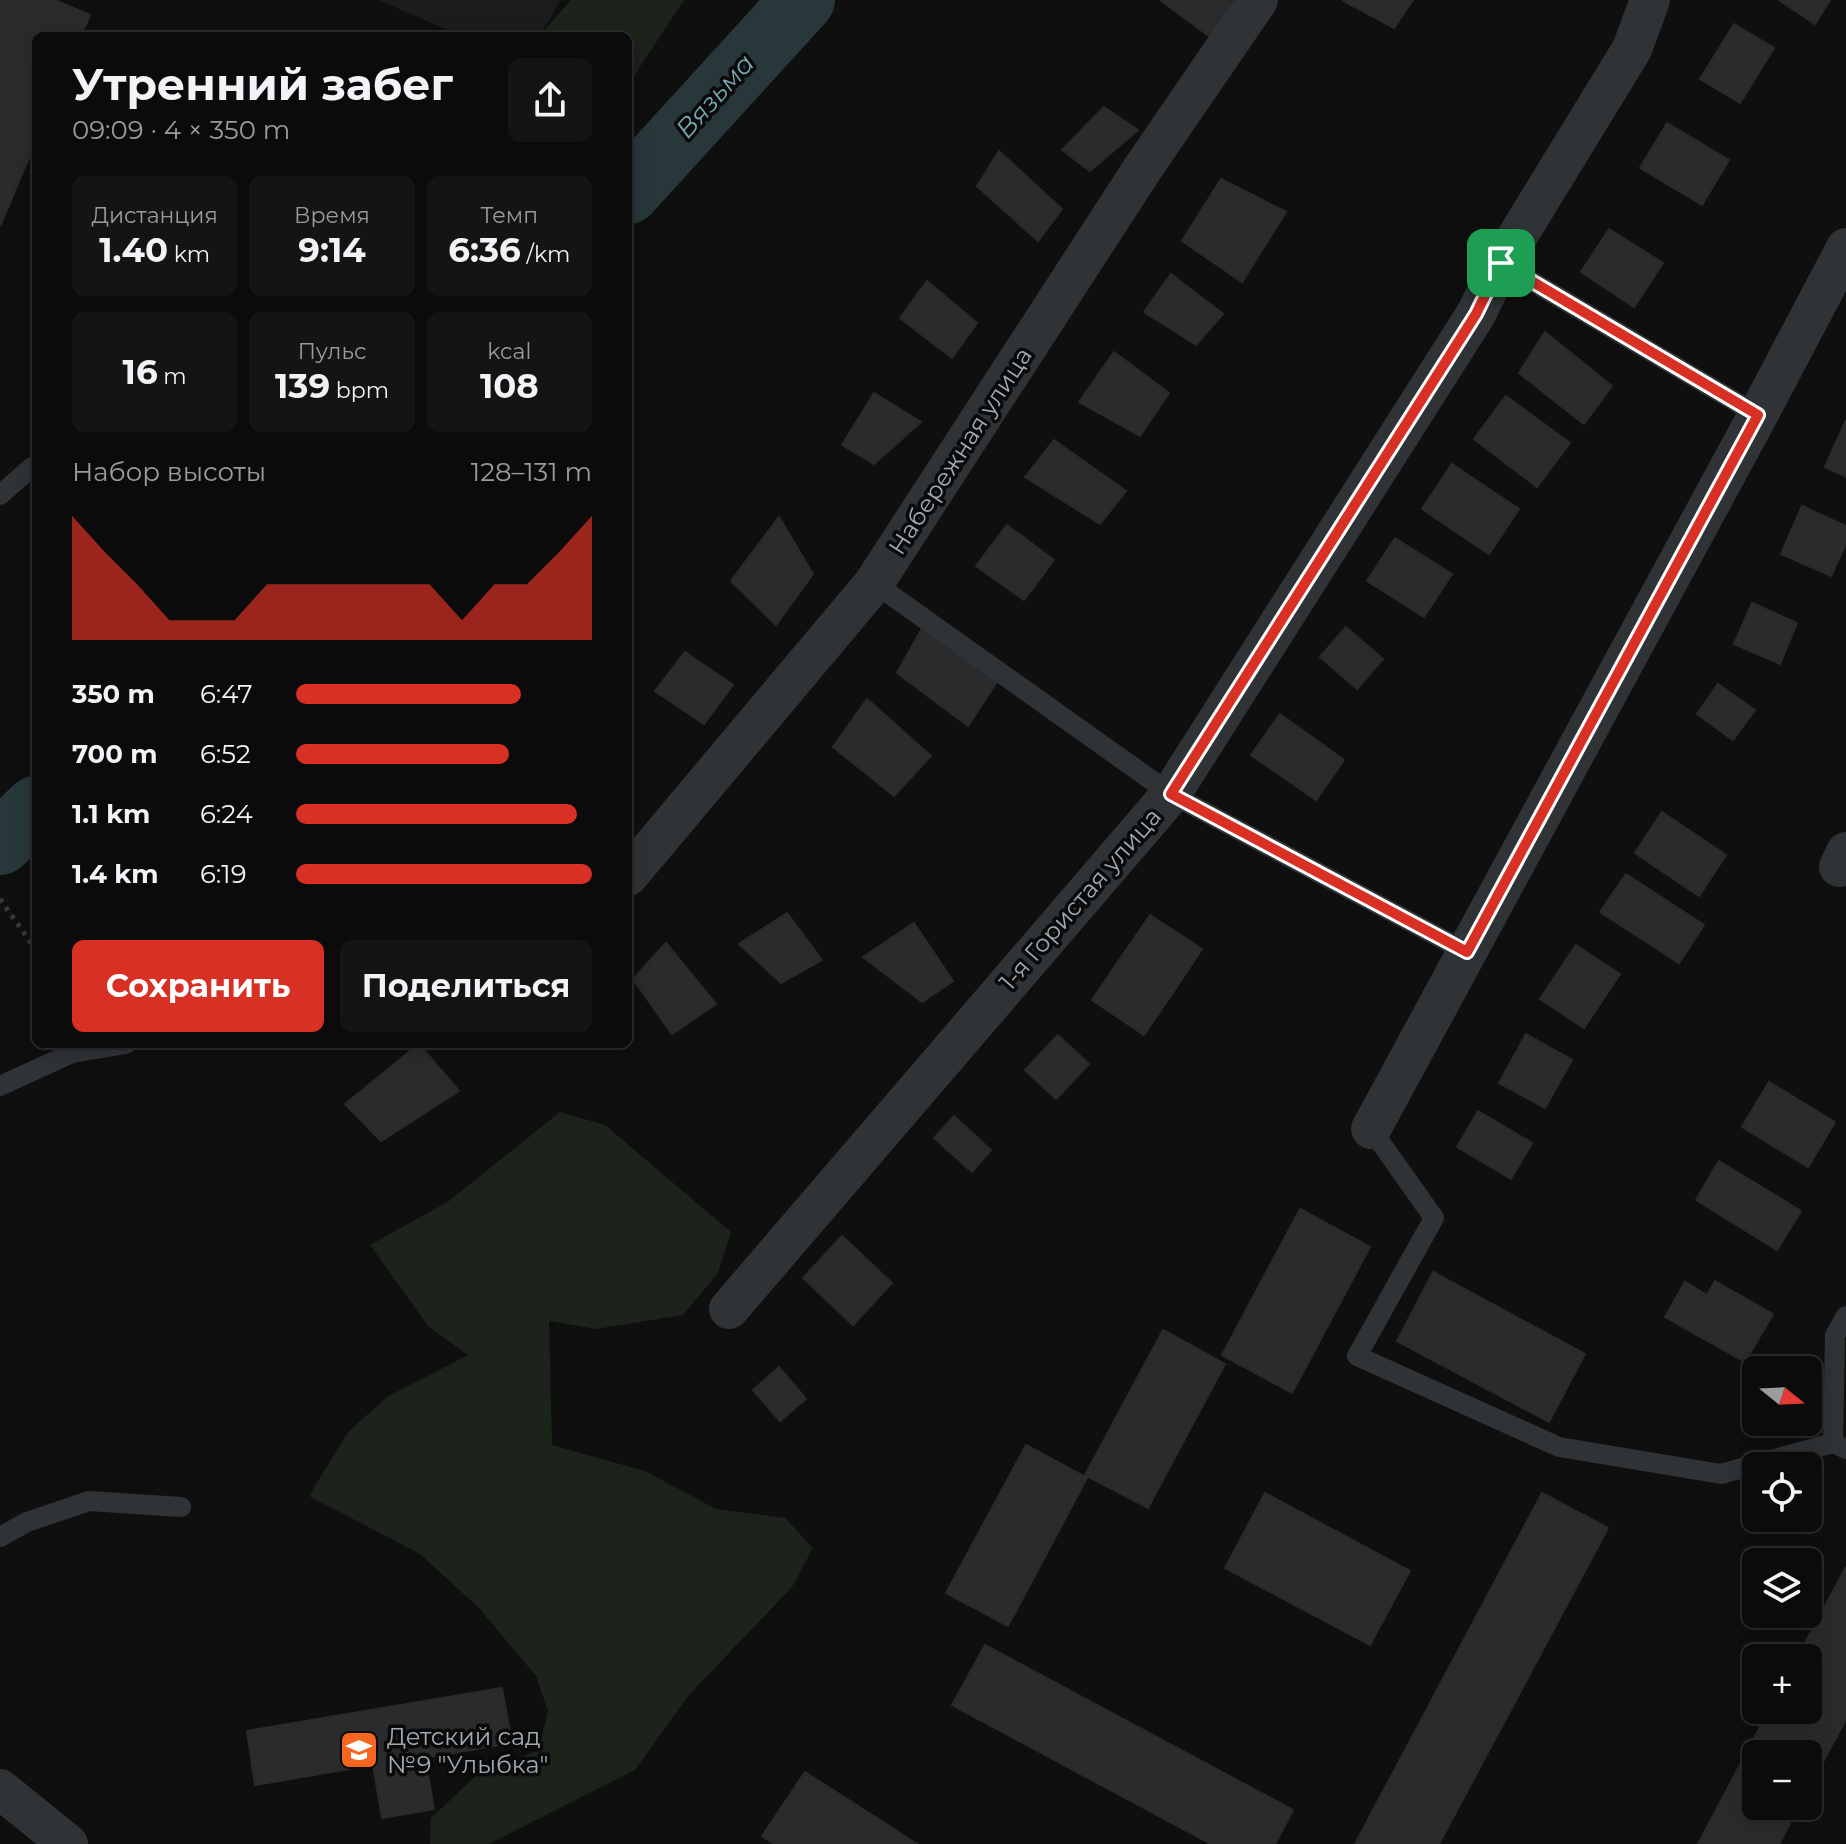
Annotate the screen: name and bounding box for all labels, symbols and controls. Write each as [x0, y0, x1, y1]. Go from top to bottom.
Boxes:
water label: Вязьма [669, 47, 761, 145]
text: Утренний забег [72, 57, 453, 111]
button: share [508, 58, 592, 142]
text: 09:09 · 4 × 350 m [72, 114, 290, 146]
text: Дистанция [91, 202, 218, 229]
text: Время [294, 202, 370, 229]
text: Темп [481, 202, 538, 229]
text: 1.40 [99, 229, 168, 271]
text: 9:14 [298, 229, 366, 271]
text: 6:36 [448, 229, 521, 271]
pin [1467, 229, 1535, 297]
text: km [168, 241, 210, 268]
text: /km [521, 241, 570, 268]
icon: arrive [1479, 241, 1523, 285]
text: Пульс [298, 338, 366, 365]
text: kcal [487, 338, 531, 365]
street label: Набережная улица [882, 342, 1038, 560]
text: 16 [123, 351, 158, 393]
text: m [158, 363, 187, 390]
text: 139 [275, 365, 330, 407]
text: 108 [480, 365, 539, 407]
text: bpm [330, 377, 389, 404]
text: Набор высоты [72, 456, 266, 488]
text: 128–131 m [471, 456, 592, 488]
text: 350 m [72, 678, 155, 710]
text: 6:47 [200, 678, 253, 710]
text: 700 m [72, 738, 158, 770]
text: 6:52 [200, 738, 251, 770]
text: 1.1 km [72, 798, 150, 830]
text: 6:24 [200, 798, 253, 830]
street label: 1-я Гористая улица [993, 802, 1167, 996]
text: 1.4 km [72, 858, 158, 890]
text: 6:19 [200, 858, 247, 890]
button: Сохранить [72, 940, 324, 1032]
button: Поделиться [340, 940, 592, 1032]
north arrow [1742, 1356, 1822, 1436]
map controls [1742, 1356, 1822, 1820]
button: locate [1742, 1452, 1822, 1532]
button: layers [1742, 1548, 1822, 1628]
button: + [1742, 1644, 1822, 1724]
place label: Детский сад №9 "Улыбка" [387, 1722, 548, 1779]
school or university icon: Детский сад №9 "Улыбка" [338, 1729, 380, 1771]
button: − [1742, 1740, 1822, 1820]

